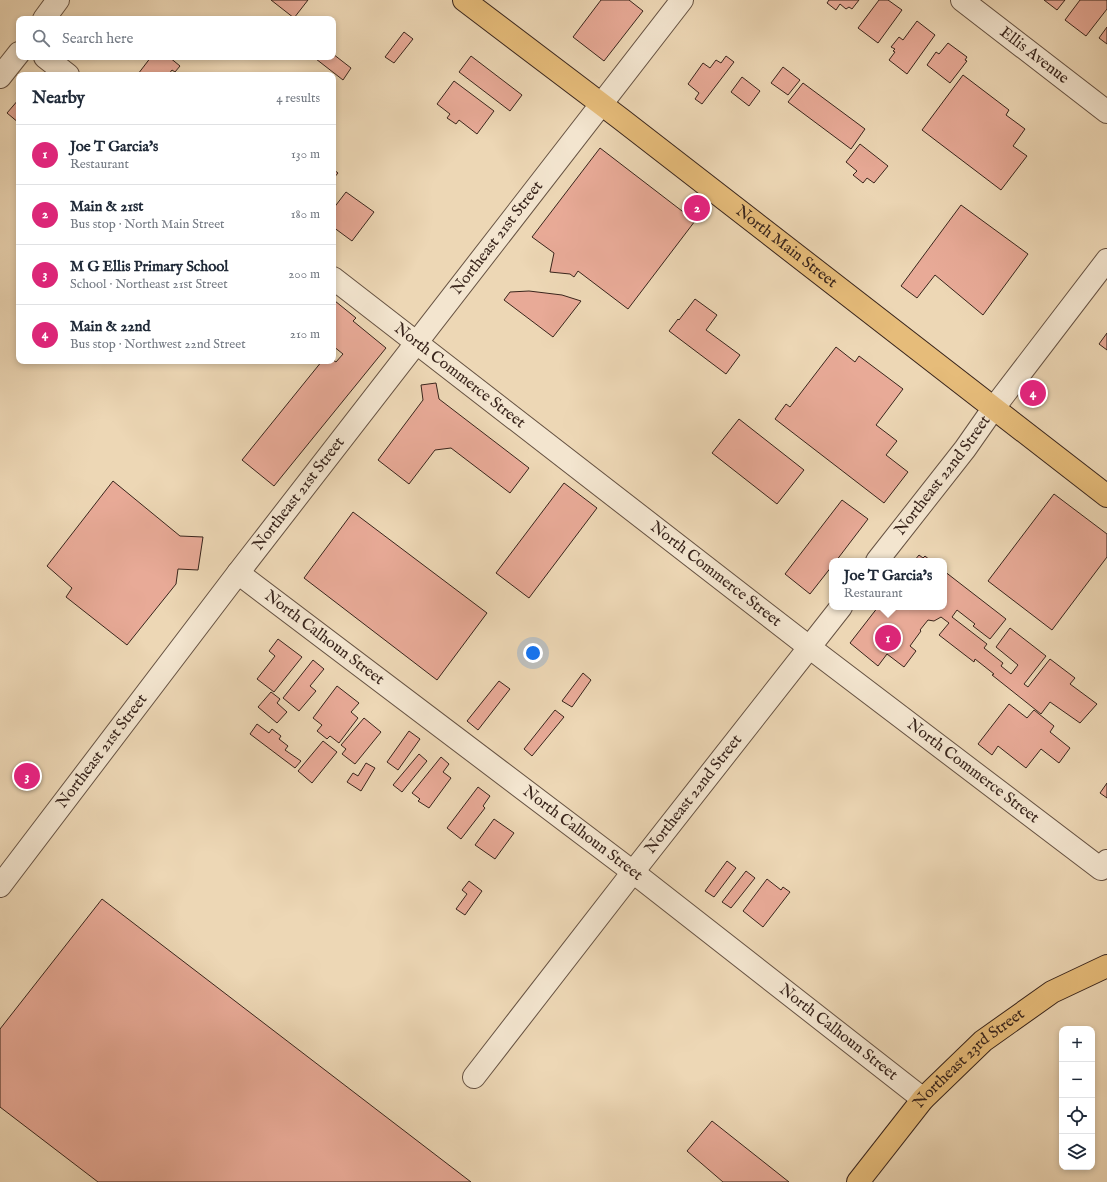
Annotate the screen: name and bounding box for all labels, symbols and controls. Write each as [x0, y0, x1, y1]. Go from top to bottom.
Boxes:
search box [16, 16, 336, 60]
street label: Ellis Avenue [995, 23, 1073, 89]
icon: search [30, 27, 52, 49]
text: Search here [62, 29, 133, 48]
text: Nearby [32, 88, 85, 109]
text: 4 results [276, 90, 320, 107]
text: Joe T Garcia's [70, 137, 158, 156]
text: 1 [43, 146, 47, 163]
text: 130 m [291, 146, 320, 163]
text: Restaurant [70, 156, 129, 173]
street label: Northeast 21st Street [447, 177, 548, 299]
pin: 2 [684, 193, 710, 223]
text: Main & 21st [70, 197, 143, 216]
street label: North Main Street [731, 201, 841, 293]
text: 2 [42, 206, 48, 223]
text: 180 m [291, 206, 320, 223]
text: Bus stop · North Main Street [70, 216, 225, 233]
text: M G Ellis Primary School [70, 257, 228, 276]
text: 3 [43, 266, 47, 283]
text: 200 m [288, 266, 320, 283]
text: School · Northeast 21st Street [70, 276, 228, 293]
text: Main & 22nd [70, 317, 150, 336]
street label: North Commerce Street [390, 319, 530, 434]
text: 4 [42, 326, 48, 343]
text: 210 m [290, 326, 320, 343]
text: Bus stop · Northwest 22nd Street [70, 336, 246, 353]
pin: 4 [1020, 378, 1046, 408]
street label: Northeast 22nd Street [891, 411, 996, 540]
street label: Northeast 21st Street [249, 433, 350, 555]
street label: North Commerce Street [646, 517, 786, 632]
popup [829, 558, 947, 610]
text: Joe T Garcia's [844, 566, 932, 585]
text: Restaurant [844, 585, 903, 602]
street label: North Calhoun Street [260, 586, 388, 690]
pin: 1 [875, 623, 901, 653]
your location [523, 643, 543, 663]
street label: Northeast 21st Street [52, 690, 153, 813]
street label: North Commerce Street [903, 715, 1043, 828]
street label: Northeast 22nd Street [641, 730, 747, 858]
pin: 3 [14, 761, 40, 791]
street label: North Calhoun Street [519, 782, 647, 886]
street label: North Calhoun Street [775, 980, 902, 1086]
street label: Northeast 23rd Street [909, 1004, 1029, 1113]
map controls [1059, 1026, 1095, 1170]
button: + [1059, 1026, 1095, 1062]
button: − [1059, 1062, 1095, 1098]
button: locate [1059, 1098, 1095, 1134]
button: layers [1059, 1134, 1095, 1170]

